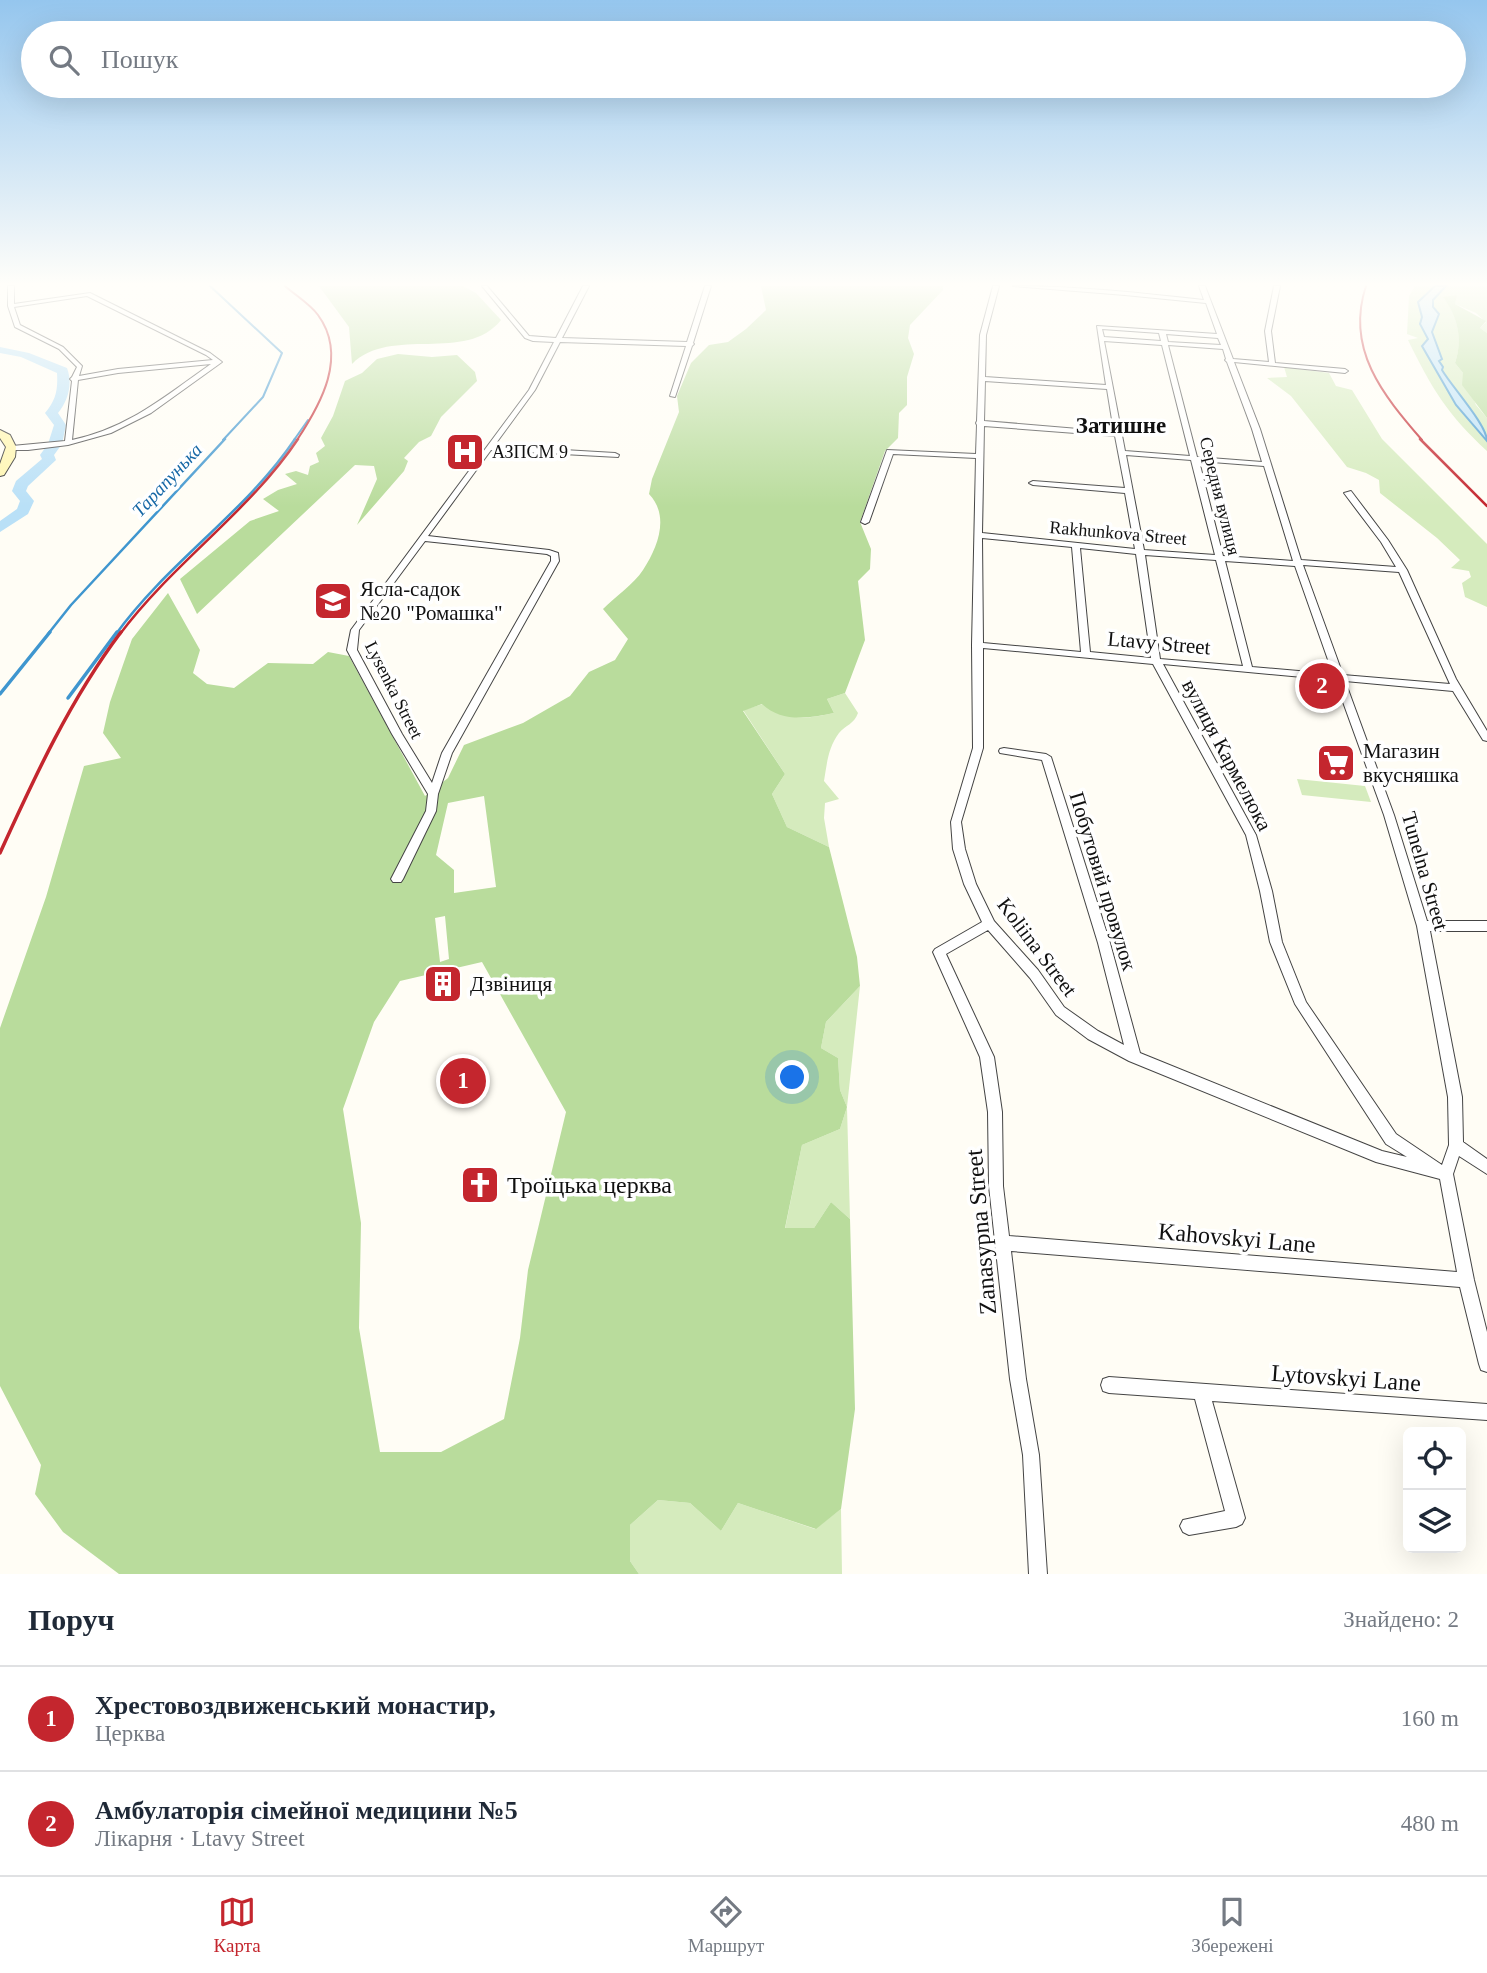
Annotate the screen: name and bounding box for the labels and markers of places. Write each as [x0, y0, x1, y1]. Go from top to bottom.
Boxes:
hospital icon: АЗПСМ 9 [444, 431, 486, 473]
place label: АЗПСМ 9 [492, 442, 568, 462]
place label: Ясла-садок №20 "Ромашка" [360, 577, 503, 625]
school or university icon: Ясла-садок №20 "Ромашка" [312, 580, 354, 622]
pin: 2 [1299, 660, 1345, 712]
place label: Магазин вкусняшка [1363, 739, 1460, 787]
supermarket icon: Магазин вкусняшка [1315, 742, 1357, 784]
building icon: Дзвіниця [422, 963, 464, 1005]
place label: Дзвіниця [470, 972, 553, 996]
pin: 1 [440, 1055, 486, 1107]
church icon: Троїцька церква [459, 1164, 501, 1206]
place label: Троїцька церква [507, 1172, 672, 1198]

